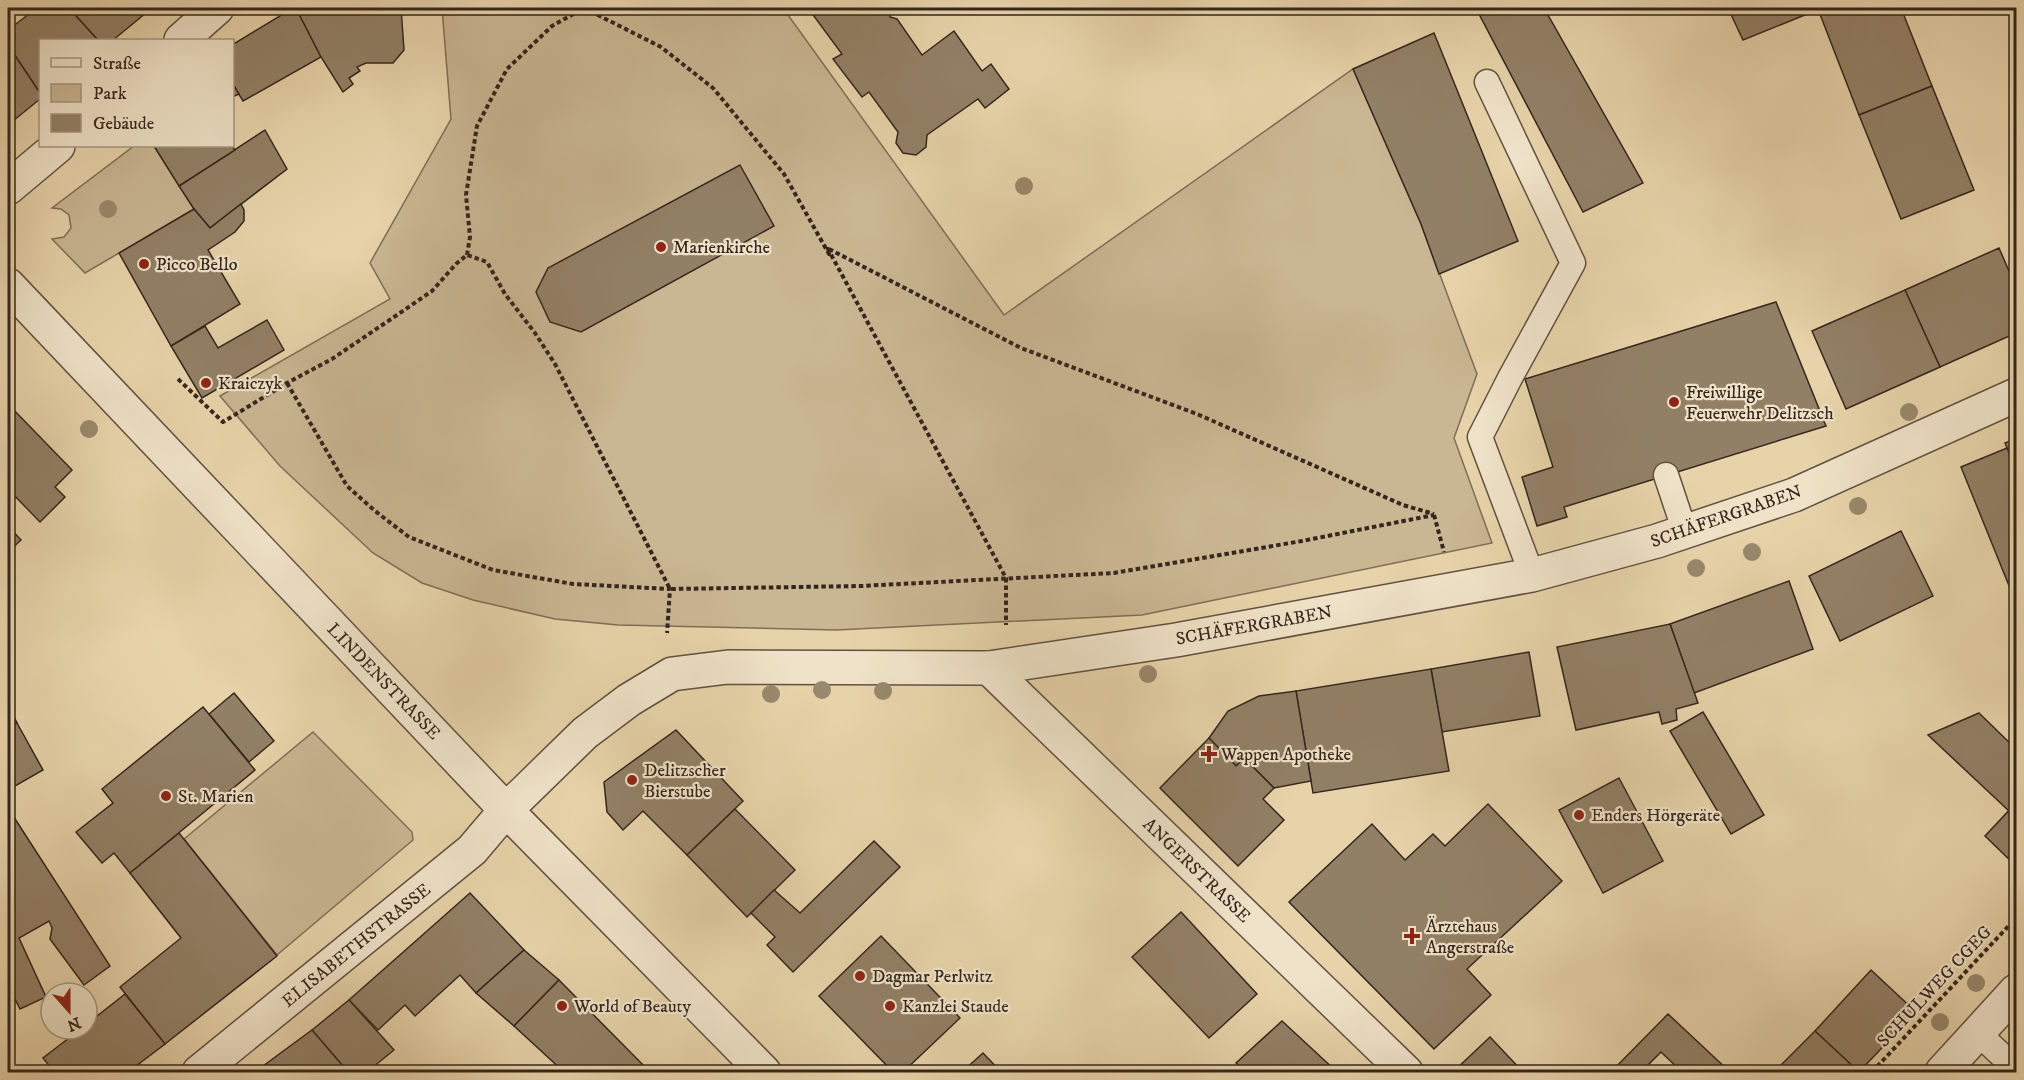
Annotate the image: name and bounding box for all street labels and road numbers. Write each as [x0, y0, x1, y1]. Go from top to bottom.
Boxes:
street label: SCHÄFERGRABEN [1648, 481, 1805, 553]
street label: SCHÄFERGRABEN [1174, 601, 1334, 651]
street label: LINDENSTRASSE [322, 619, 445, 745]
street label: ANGERSTRASSE [1138, 814, 1255, 928]
street label: ELISABETHSTRASSE [278, 879, 436, 1013]
street label: SCHULWEG CGEG [1873, 921, 1997, 1052]

